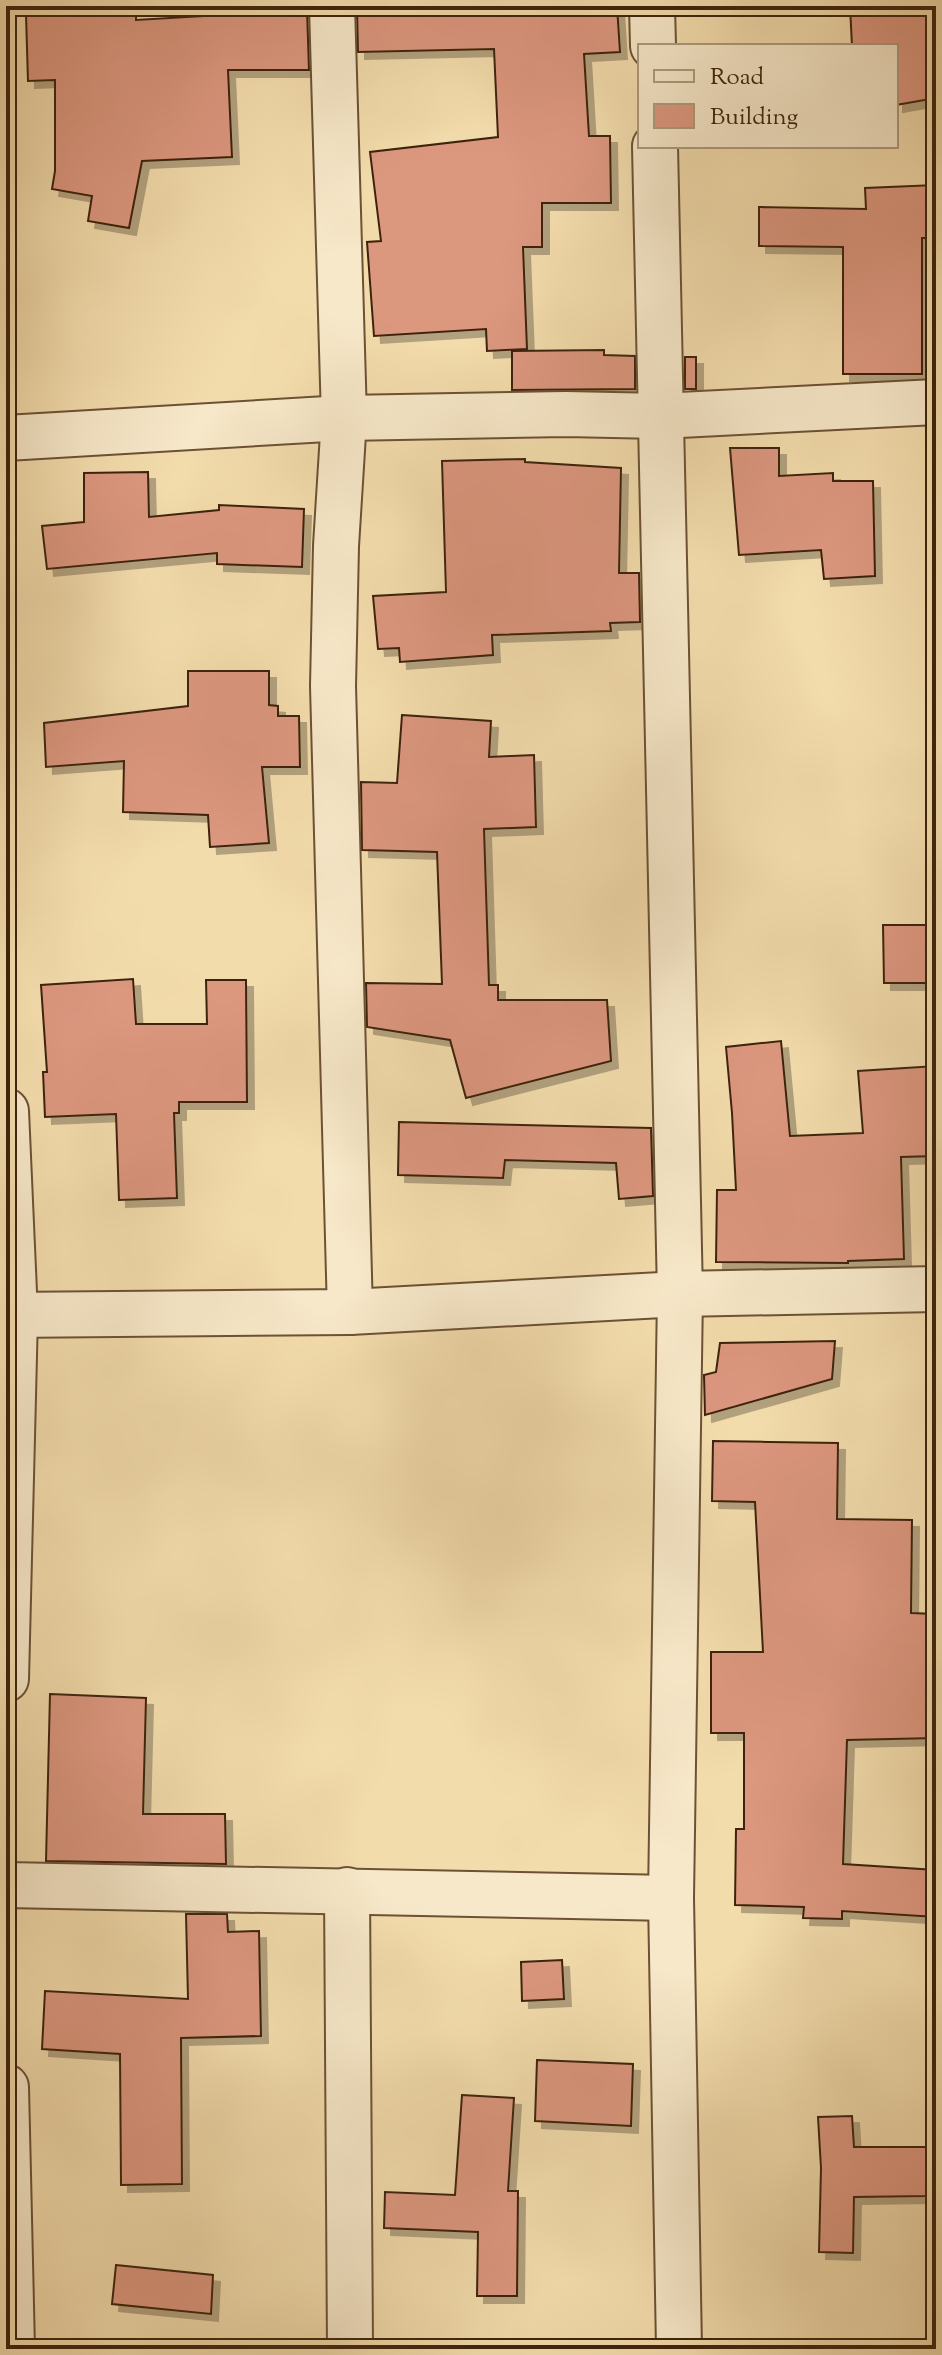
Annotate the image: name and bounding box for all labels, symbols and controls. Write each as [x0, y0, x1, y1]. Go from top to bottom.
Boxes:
legend [638, 44, 898, 148]
text: Road [710, 61, 764, 95]
text: Building [710, 101, 799, 135]

